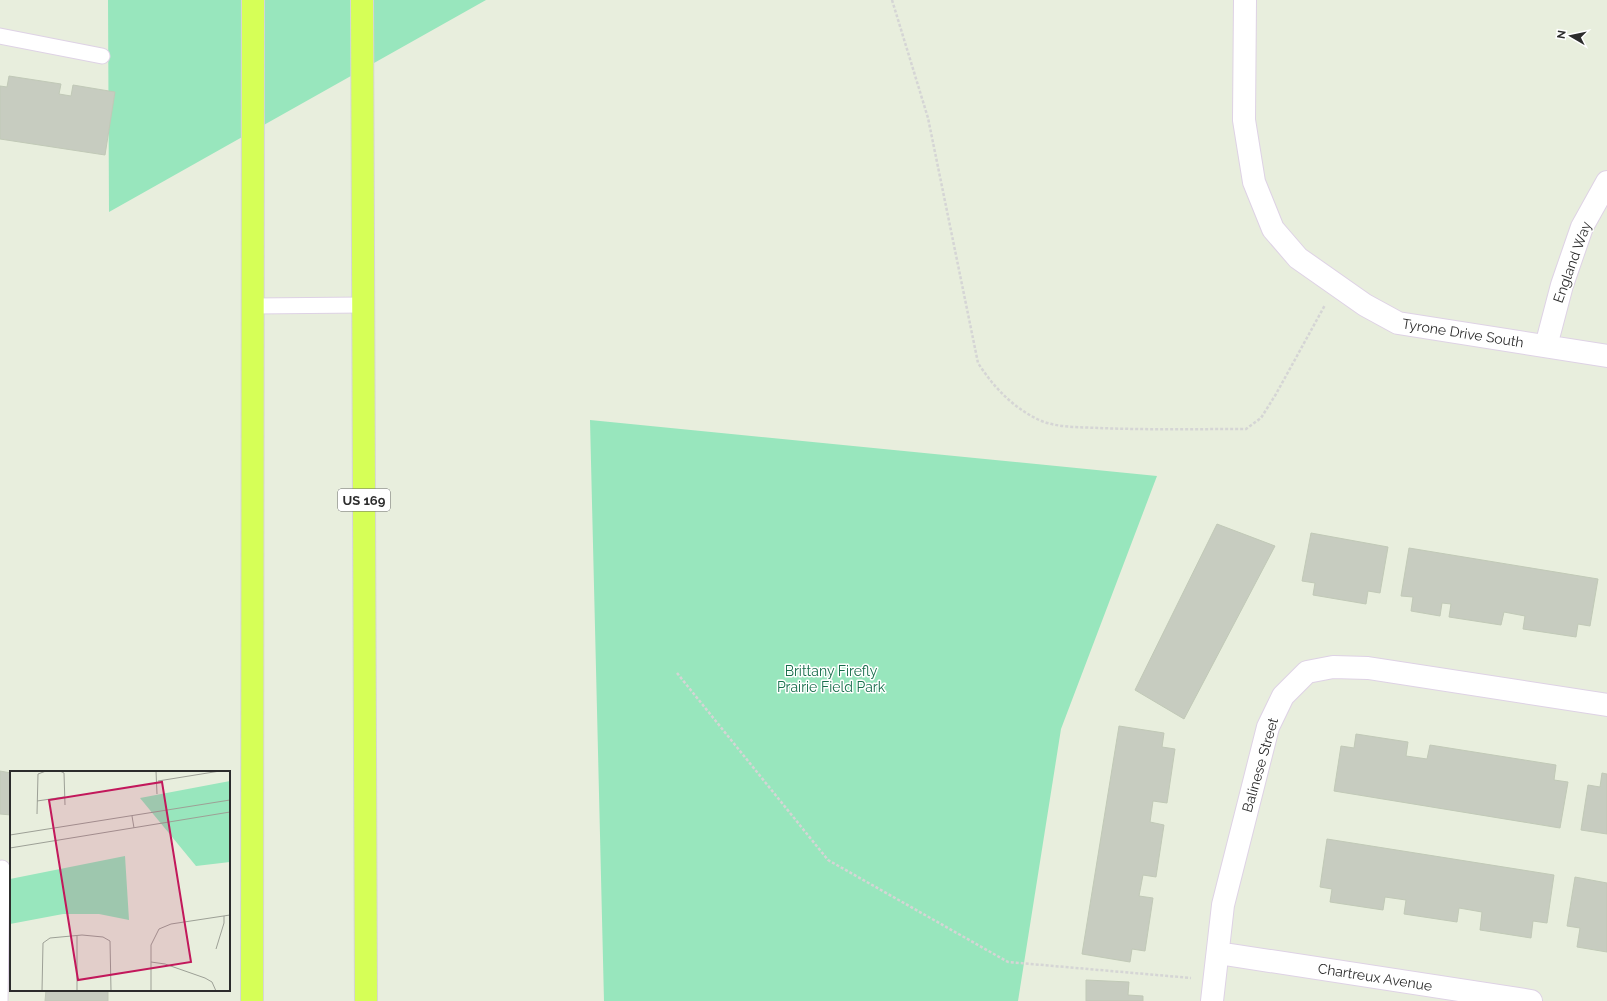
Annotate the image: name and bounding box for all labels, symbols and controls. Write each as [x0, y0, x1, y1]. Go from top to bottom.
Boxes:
north arrow [1551, 16, 1591, 56]
text: N [1555, 29, 1569, 40]
street label: England Way [1550, 219, 1594, 305]
street label: Tyrone Drive South [1401, 315, 1525, 351]
road number: US 169 [338, 489, 390, 511]
park label: Brittany Firefly Prairie Field Park [777, 663, 886, 695]
street label: Balinese Street [1239, 716, 1281, 814]
inset map [10, 771, 230, 991]
street label: Chartreux Avenue [1317, 960, 1433, 994]

